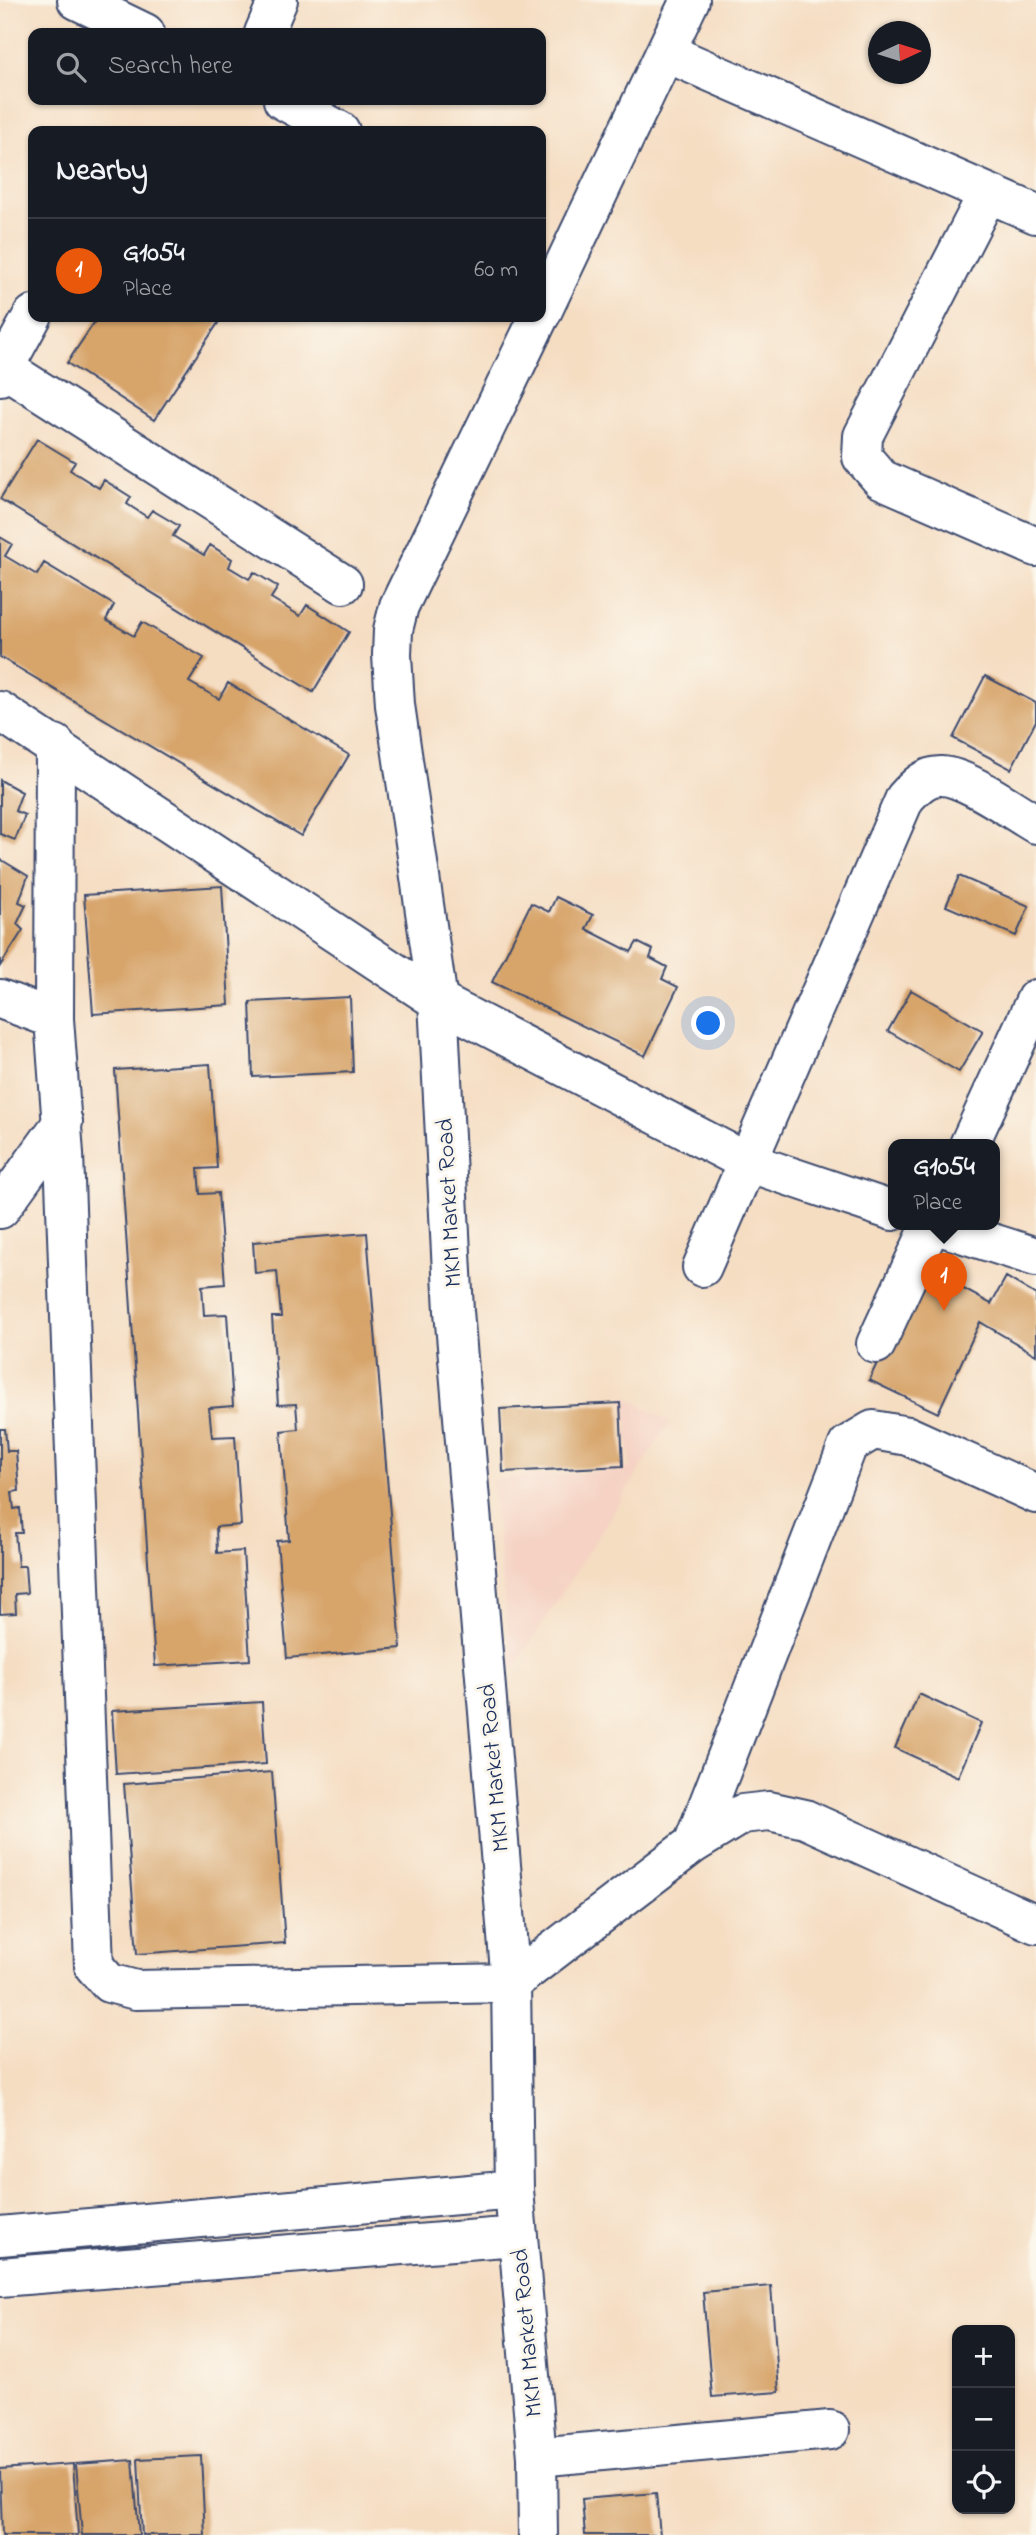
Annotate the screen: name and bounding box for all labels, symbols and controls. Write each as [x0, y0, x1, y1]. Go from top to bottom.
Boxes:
north arrow [868, 21, 931, 84]
search box [28, 28, 546, 105]
icon: search [52, 48, 90, 86]
text: Search here [108, 48, 233, 86]
text: Nearby [56, 150, 148, 194]
text: G1054 [123, 235, 184, 273]
text: 1 [75, 254, 83, 287]
text: 60 m [474, 254, 518, 287]
text: Place [123, 273, 172, 306]
your location [691, 1006, 725, 1040]
street label: MKM Market Road [429, 1117, 472, 1288]
popup [888, 1139, 1000, 1230]
text: G1054 [913, 1149, 975, 1187]
text: Place [913, 1187, 962, 1220]
pin: 1 [921, 1253, 967, 1311]
street label: MKM Market Road [471, 1681, 520, 1854]
street label: MKM Market Road [504, 2246, 553, 2419]
map controls [952, 2325, 1015, 2514]
button: + [952, 2325, 1015, 2388]
button: − [952, 2388, 1015, 2451]
button: locate [952, 2451, 1015, 2514]

